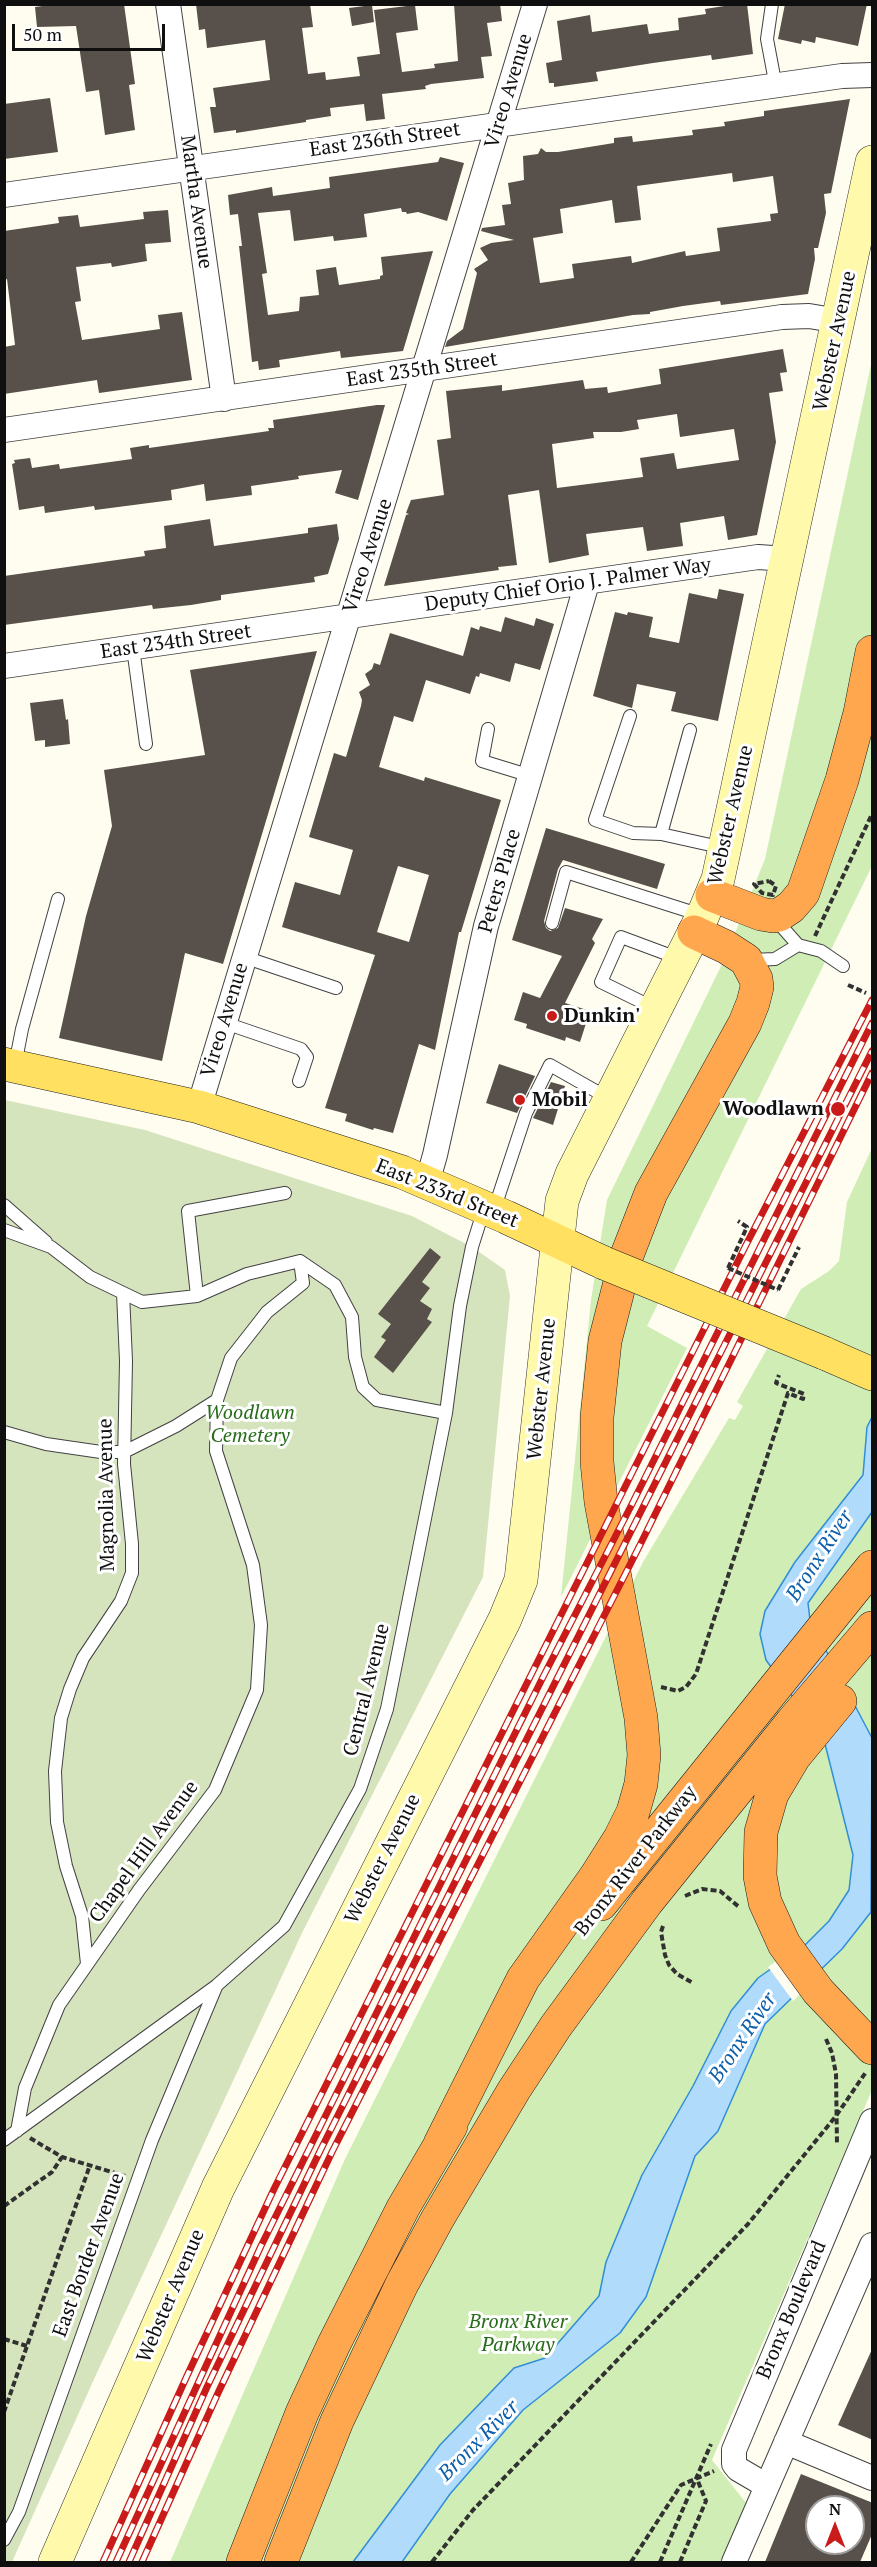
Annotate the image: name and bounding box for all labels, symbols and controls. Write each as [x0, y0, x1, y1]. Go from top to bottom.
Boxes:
scale bar [15, 12, 168, 50]
text: 50 m [23, 22, 62, 46]
street label: Vireo Avenue [480, 31, 538, 151]
street label: East 236th Street [308, 118, 462, 162]
street label: Martha Avenue [175, 134, 217, 270]
street label: Webster Avenue [808, 269, 862, 413]
street label: East 235th Street [345, 348, 499, 392]
street label: Vireo Avenue [338, 496, 398, 616]
street label: Deputy Chief Orio J. Palmer Way [423, 553, 713, 617]
street label: East 234th Street [99, 620, 253, 664]
street label: Webster Avenue [703, 743, 759, 887]
street label: Peters Place [474, 826, 526, 936]
street label: Vireo Avenue [196, 960, 254, 1080]
place label: Dunkin' [564, 1004, 640, 1028]
marker: Dunkin' [545, 1009, 559, 1023]
place label: Mobil [532, 1088, 588, 1112]
marker: Mobil [513, 1093, 527, 1107]
place label: Woodlawn [723, 1097, 824, 1121]
marker: Woodlawn [829, 1100, 847, 1118]
street label: East 233rd Street [372, 1154, 522, 1234]
street label: Webster Avenue [523, 1317, 561, 1461]
park label: Woodlawn Cemetery [205, 1401, 295, 1448]
street label: Magnolia Avenue [94, 1418, 120, 1572]
water label: Bronx River [781, 1506, 859, 1606]
street label: Central Avenue [339, 1621, 395, 1759]
street label: Chapel Hill Avenue [84, 1776, 204, 1928]
street label: Bronx River Parkway [570, 1781, 702, 1941]
street label: Webster Avenue [340, 1790, 426, 1928]
water label: Bronx River [704, 1988, 782, 2088]
street label: East Border Avenue [48, 2170, 130, 2340]
street label: Webster Avenue [132, 2226, 210, 2366]
street label: Bronx Boulevard [752, 2237, 832, 2383]
park label: Bronx River Parkway [469, 2310, 567, 2357]
water label: Bronx River [434, 2396, 524, 2486]
north arrow [805, 2495, 865, 2555]
text: N [829, 2498, 841, 2520]

